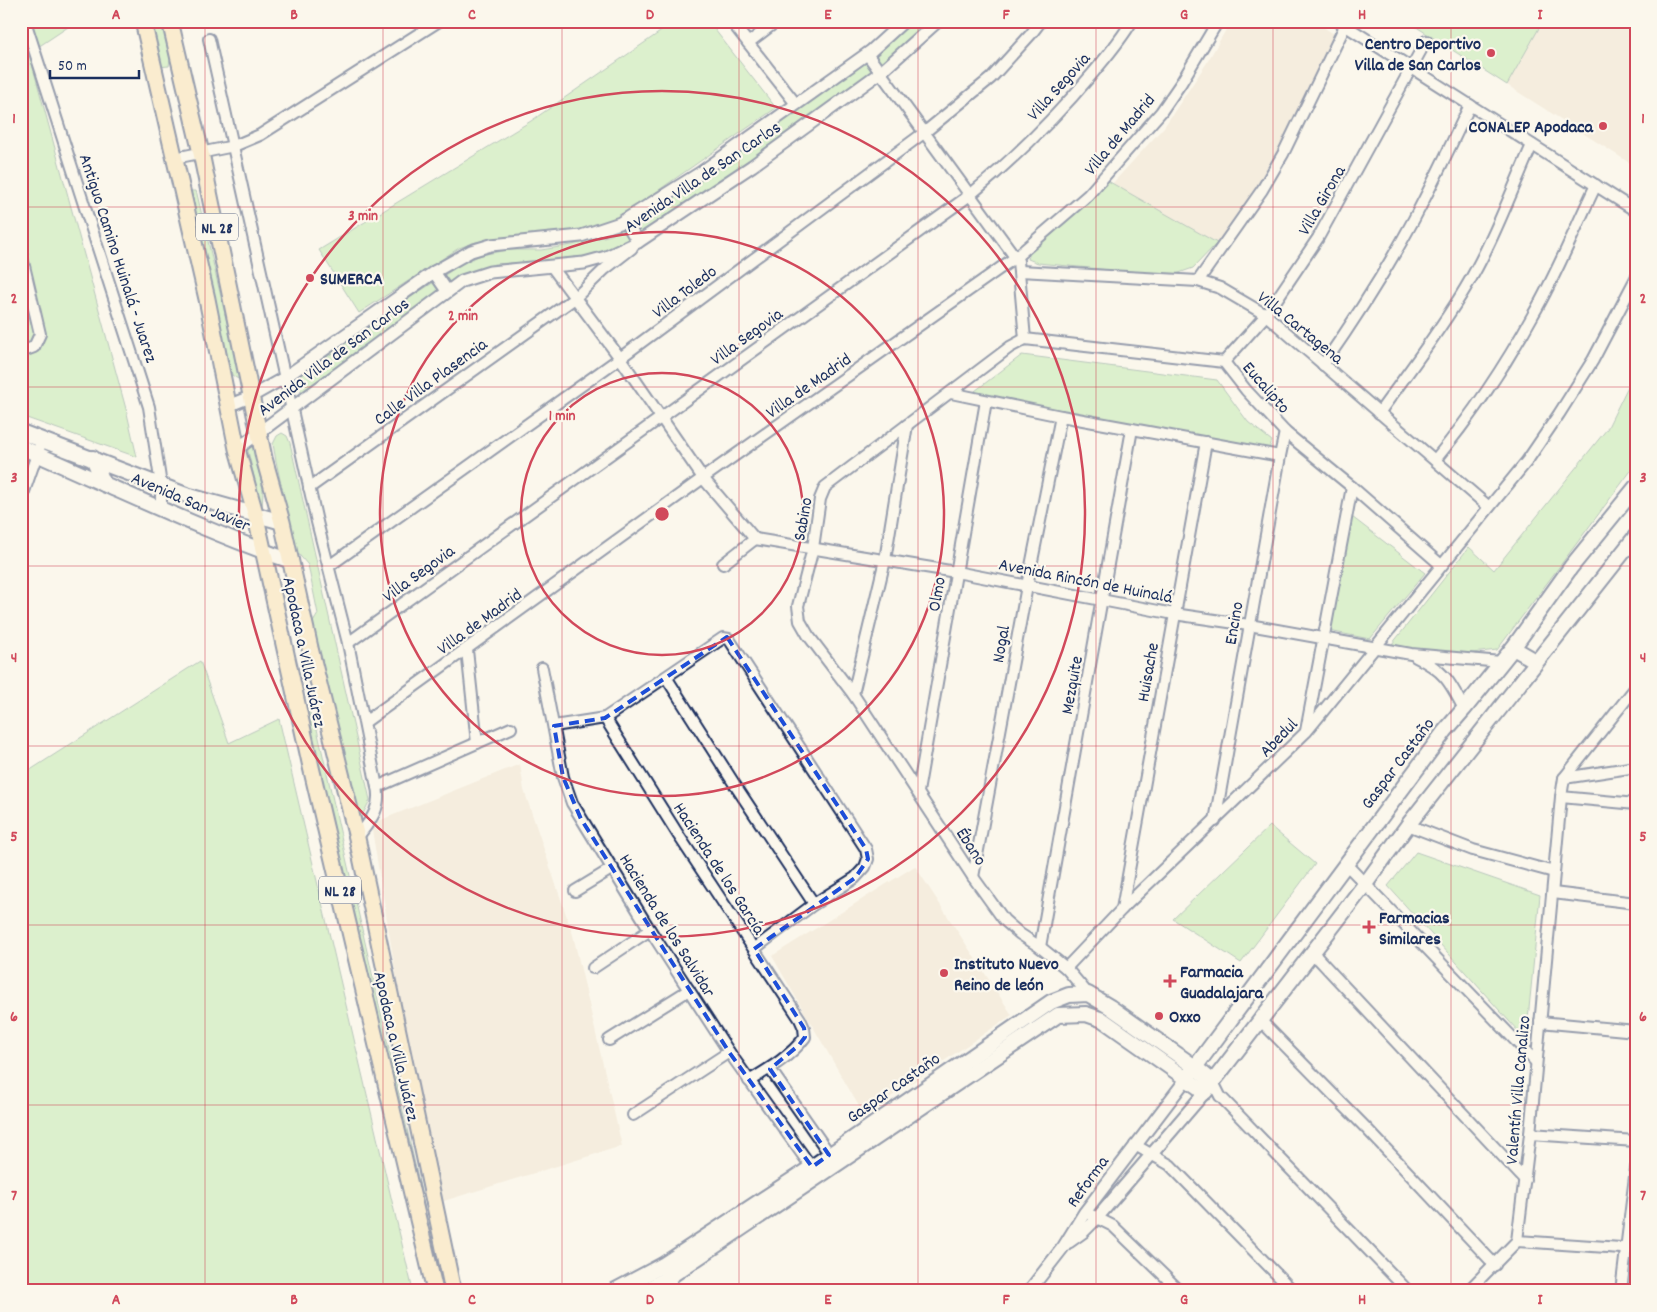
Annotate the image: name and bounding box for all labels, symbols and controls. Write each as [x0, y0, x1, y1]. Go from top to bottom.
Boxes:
text: A [112, 4, 121, 27]
text: B [290, 4, 298, 27]
text: C [468, 4, 476, 27]
text: D [646, 4, 655, 27]
text: E [824, 4, 832, 27]
text: F [1002, 4, 1010, 27]
text: G [1180, 4, 1188, 27]
text: H [1358, 4, 1366, 27]
text: I [1538, 4, 1544, 27]
place label: Centro Deportivo Villa de San Carlos [1355, 33, 1481, 79]
marker: Centro Deportivo Villa de San Carlos [1485, 47, 1497, 59]
scale bar [50, 48, 139, 80]
street label: Villa Segovia [1022, 48, 1098, 127]
text: 50 m [58, 56, 87, 78]
street label: Villa de Madrid [1079, 89, 1162, 182]
text: 1 [12, 108, 16, 131]
text: 1 [1641, 108, 1645, 131]
street label: Avenida Villa de San Carlos [620, 116, 787, 240]
place label: CONALEP Apodaca [1469, 116, 1594, 141]
marker: CONALEP Apodaca [1597, 120, 1609, 132]
street label: Antiguo Camino Huinalá - Juarez [71, 151, 162, 367]
street label: Villa Girona [1293, 161, 1353, 241]
text: 3 min [348, 206, 378, 228]
road number: NL 28 [196, 213, 238, 240]
street label: Villa Toledo [648, 260, 723, 326]
place label: SUMERCA [320, 268, 383, 293]
marker: SUMERCA [304, 272, 316, 284]
street label: Villa Cartagena [1251, 286, 1348, 372]
text: 2 [11, 288, 18, 311]
text: 2 [1640, 288, 1647, 311]
street label: Avenida Villa de San Carlos [253, 293, 416, 423]
street label: Villa Segovia [706, 303, 789, 373]
text: 2 min [448, 306, 478, 328]
street label: Calle Villa Plasencia [370, 333, 494, 433]
street label: Villa de Madrid [762, 348, 857, 426]
street label: Eucalipto [1235, 357, 1295, 420]
text: 1 min [549, 406, 575, 428]
text: 3 [10, 467, 18, 490]
street label: Avenida San Javier [127, 467, 254, 540]
text: 3 [1639, 467, 1647, 490]
street label: Sabino [788, 496, 821, 543]
centre of rings [653, 505, 671, 523]
street label: Villa Segovia [378, 540, 461, 610]
street label: Avenida Rincón de Huinalá [996, 553, 1175, 612]
street label: Apodaca a Villa Juárez [274, 575, 331, 730]
street label: Olmo [923, 575, 954, 614]
street label: Villa de Madrid [433, 584, 528, 662]
street label: Encino [1219, 600, 1252, 647]
street label: Nogal [987, 623, 1018, 665]
street label: Huisache [1132, 641, 1167, 704]
text: 4 [11, 647, 17, 670]
text: 4 [1640, 647, 1646, 670]
street label: Mezquite [1056, 654, 1091, 717]
street label: Abedul [1255, 713, 1305, 764]
street label: Gaspar Castaño [1356, 713, 1442, 816]
street label: Hacienda de los García [666, 798, 770, 941]
street label: Ébano [948, 823, 991, 871]
text: 5 [10, 826, 18, 849]
text: 5 [1639, 826, 1647, 849]
street label: Hacienda de los Salvidar [612, 850, 720, 1003]
road number: NL 28 [319, 876, 361, 904]
place label: Farmacias Similares [1379, 907, 1450, 953]
marker: Farmacias Similares [1363, 921, 1375, 933]
place label: Instituto Nuevo Reino de león [954, 953, 1059, 999]
place label: Farmacia Guadalajara [1180, 961, 1264, 1007]
marker: Instituto Nuevo Reino de león [938, 967, 950, 979]
street label: Apodaca a Villa Juárez [365, 969, 424, 1124]
marker: Farmacia Guadalajara [1164, 975, 1176, 987]
text: 6 [10, 1006, 18, 1029]
place label: Oxxo [1169, 1006, 1201, 1031]
text: 6 [1639, 1006, 1647, 1029]
marker: Oxxo [1153, 1010, 1165, 1022]
street label: Valentín Villa Canalizo [1501, 1015, 1538, 1166]
street label: Gaspar Castaño [843, 1048, 946, 1131]
street label: Reforma [1062, 1151, 1117, 1213]
text: 7 [11, 1185, 17, 1208]
text: 7 [1640, 1185, 1646, 1208]
text: A [112, 1289, 121, 1312]
text: B [290, 1289, 298, 1312]
text: C [468, 1289, 476, 1312]
text: D [646, 1289, 655, 1312]
text: E [824, 1289, 832, 1312]
text: F [1002, 1289, 1010, 1312]
text: G [1180, 1289, 1188, 1312]
text: H [1358, 1289, 1366, 1312]
text: I [1538, 1289, 1544, 1312]

